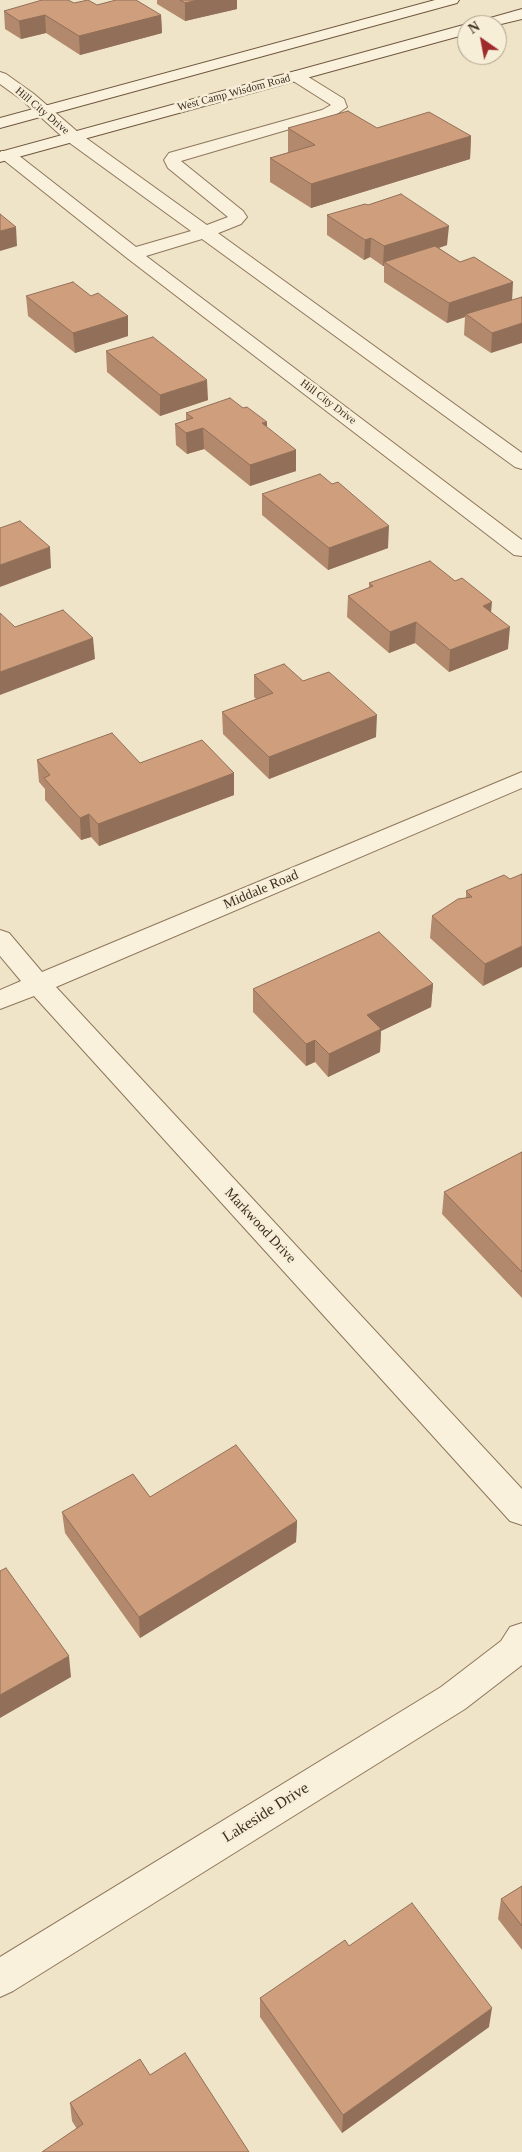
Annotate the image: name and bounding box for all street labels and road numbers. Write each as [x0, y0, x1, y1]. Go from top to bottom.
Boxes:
street label: West Camp Wisdom Road [176, 72, 292, 114]
street label: Hill City Drive [12, 85, 72, 137]
street label: Hill City Drive [297, 377, 359, 427]
street label: Middale Road [221, 867, 301, 913]
street label: Markwood Drive [221, 1185, 299, 1267]
street label: Lakeside Drive [219, 1779, 313, 1847]

